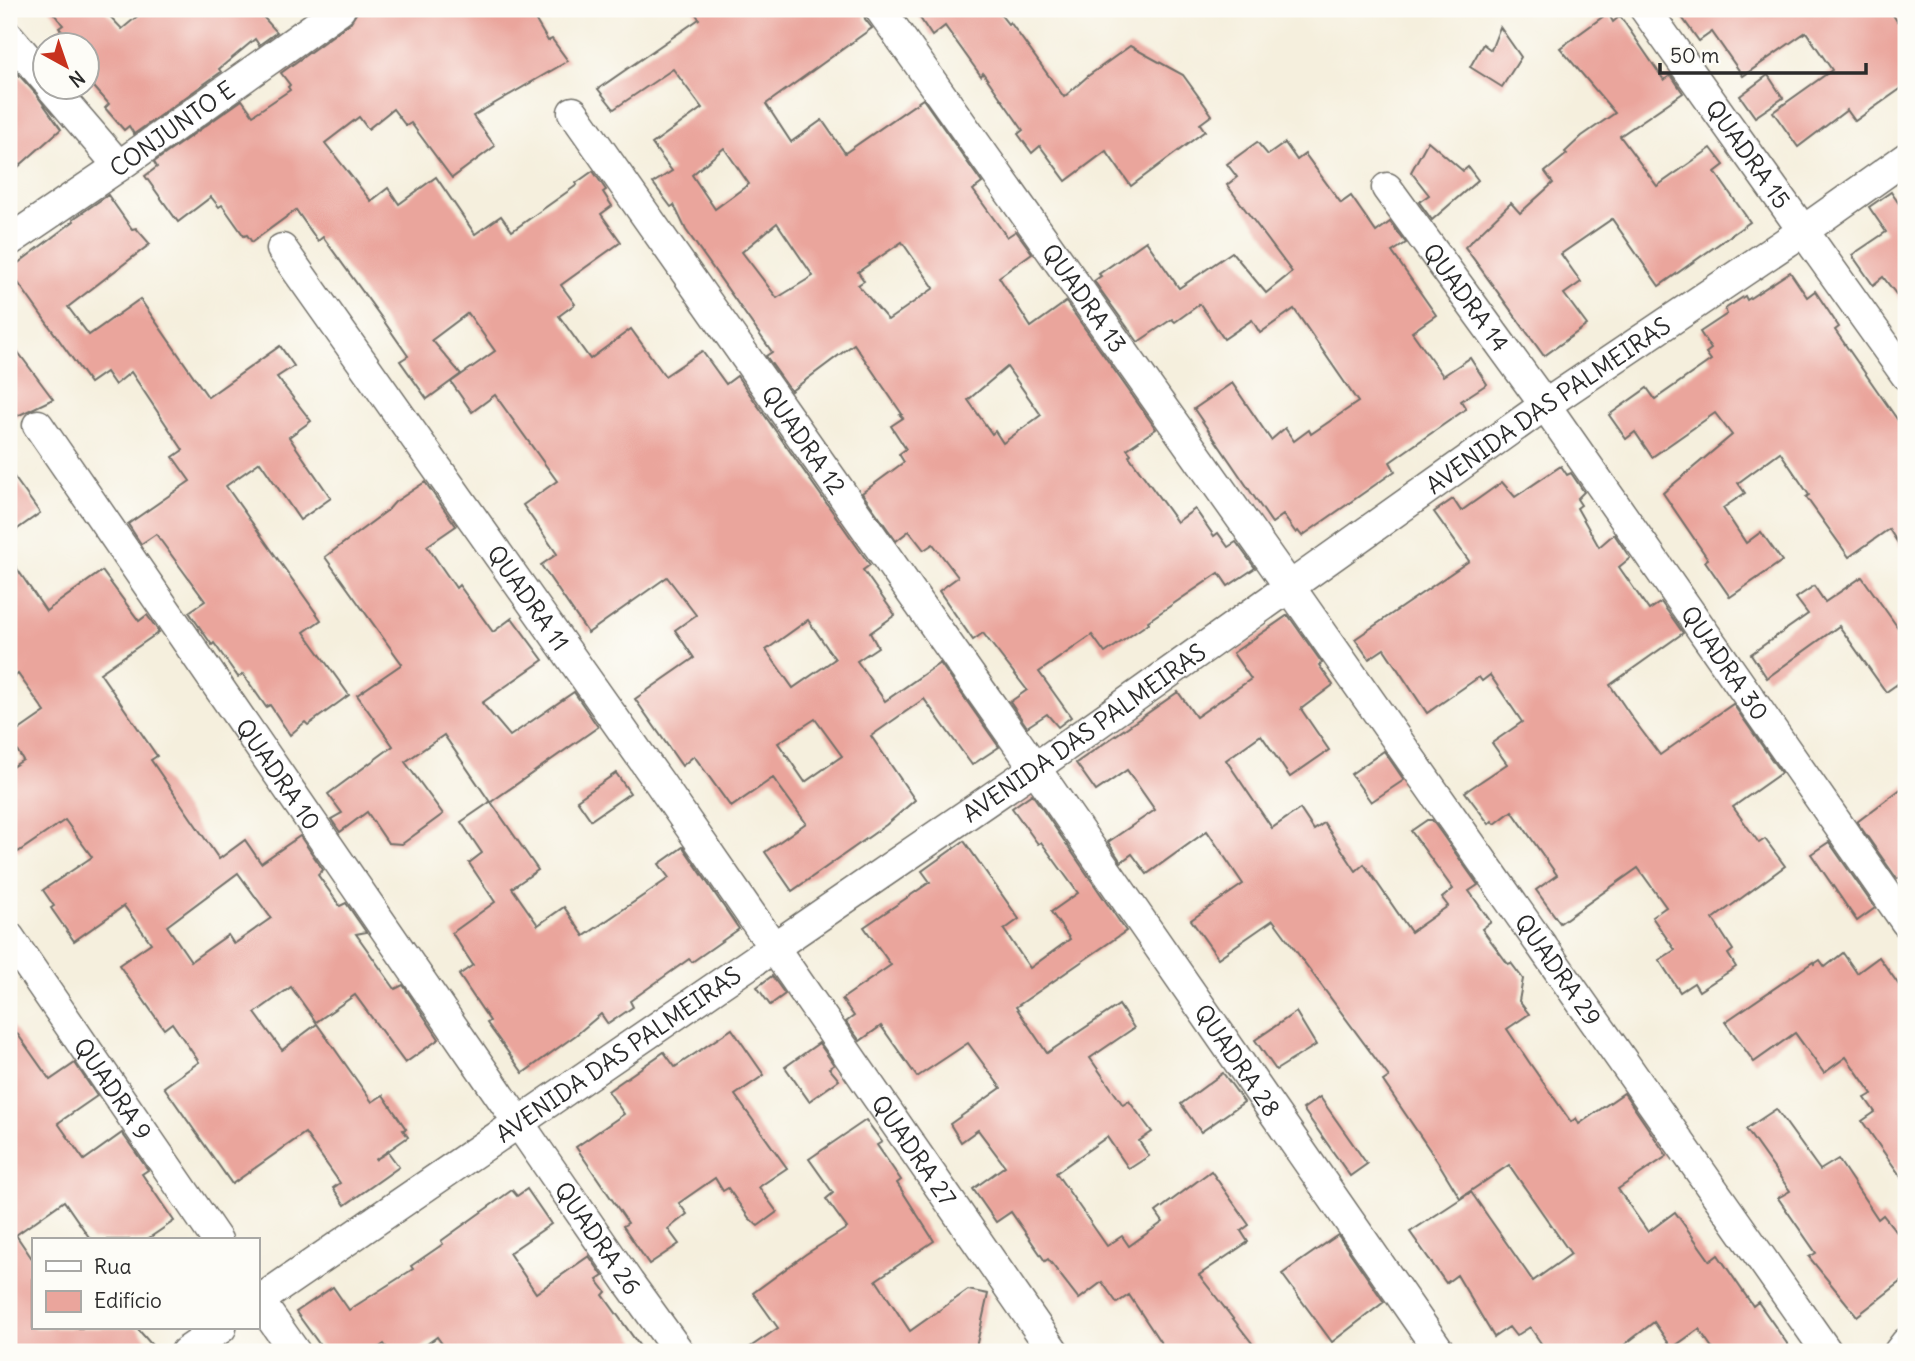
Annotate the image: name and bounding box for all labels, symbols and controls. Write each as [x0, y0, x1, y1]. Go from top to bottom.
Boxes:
north arrow [32, 32, 102, 102]
scale bar [1660, 32, 1866, 76]
text: 50 m [1670, 42, 1719, 69]
text: N [64, 66, 90, 92]
street label: CONJUNTO E [104, 74, 240, 183]
street label: QUADRA 15 [1699, 94, 1797, 214]
street label: QUADRA 14 [1417, 237, 1516, 357]
street label: QUADRA 13 [1036, 238, 1134, 358]
street label: AVENIDA DAS PALMEIRAS [1420, 310, 1676, 500]
street label: QUADRA 12 [755, 380, 852, 500]
street label: QUADRA 11 [481, 539, 576, 656]
street label: QUADRA 30 [1675, 600, 1775, 726]
street label: AVENIDA DAS PALMEIRAS [956, 636, 1211, 829]
street label: QUADRA 10 [230, 713, 327, 836]
street label: QUADRA 29 [1509, 908, 1608, 1032]
street label: AVENIDA DAS PALMEIRAS [490, 959, 747, 1149]
street label: QUADRA 28 [1188, 998, 1287, 1122]
street label: QUADRA 9 [68, 1032, 159, 1145]
street label: QUADRA 27 [865, 1089, 963, 1212]
street label: QUADRA 26 [549, 1176, 647, 1300]
legend [32, 1238, 259, 1330]
text: Rua [94, 1253, 131, 1280]
text: Edifício [94, 1287, 162, 1314]

